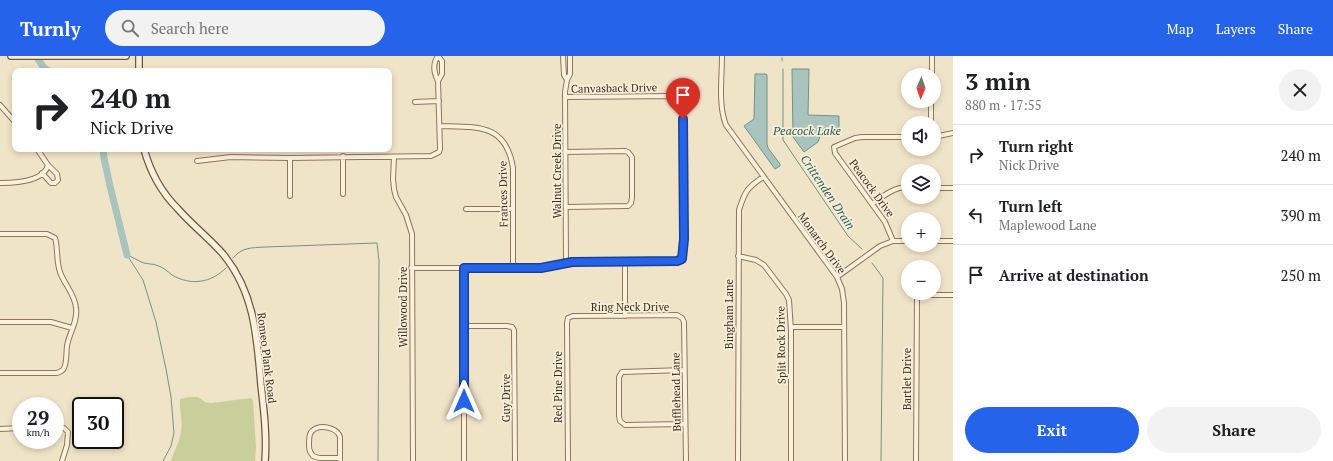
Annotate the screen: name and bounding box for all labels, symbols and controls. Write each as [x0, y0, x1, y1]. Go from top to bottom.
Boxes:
search box [105, 10, 385, 46]
text: Turnly [20, 16, 81, 41]
icon: search [119, 17, 141, 39]
text: Search here [151, 18, 229, 38]
text: Map [1167, 19, 1194, 38]
text: Layers [1216, 19, 1256, 38]
text: Share [1278, 19, 1313, 38]
text: 3 min [965, 65, 1031, 97]
north arrow [901, 68, 941, 108]
map controls [901, 68, 941, 300]
button: close [1279, 69, 1321, 111]
pin [666, 78, 700, 119]
text: 240 m [90, 79, 171, 116]
street label: Canvasback Drive [571, 80, 658, 96]
icon: right [24, 84, 76, 136]
icon: arrive [672, 84, 694, 106]
text: 880 m · 17:55 [965, 96, 1042, 114]
text: Nick Drive [90, 115, 174, 139]
button: sound [901, 116, 941, 156]
street label: Walnut Creek Drive [550, 123, 564, 218]
water label: Peacock Lake [772, 123, 841, 138]
text: Turn right [999, 136, 1074, 156]
icon: right [965, 144, 987, 166]
text: 240 m [1280, 145, 1321, 165]
water label: Crittenden Drain [798, 152, 858, 232]
street label: Peacock Drive [846, 156, 898, 220]
text: Nick Drive [999, 156, 1059, 174]
street label: Frances Drive [495, 160, 511, 227]
button: layers [901, 164, 941, 204]
text: Turn left [999, 196, 1063, 216]
icon: left [965, 204, 987, 226]
text: 390 m [1280, 205, 1321, 225]
street label: Monarch Drive [795, 210, 849, 277]
button: + [901, 212, 941, 252]
text: Maplewood Lane [999, 216, 1097, 234]
button: − [901, 260, 941, 300]
icon: arrive [965, 264, 987, 286]
text: Arrive at destination [999, 265, 1149, 285]
text: 250 m [1280, 265, 1321, 285]
street label: Willowood Drive [396, 266, 410, 348]
street label: Bingham Lane [722, 278, 736, 349]
street label: Ring Neck Drive [591, 300, 670, 314]
street label: Split Rock Drive [773, 305, 789, 384]
street label: Romeo Plank Road [254, 312, 280, 404]
street label: Bartlet Drive [900, 347, 914, 410]
street label: Red Pine Drive [551, 351, 565, 423]
street label: Bufflehead Lane [668, 352, 684, 432]
street label: Guy Drive [499, 373, 513, 422]
position arrow [443, 380, 485, 422]
speed limit sign: 30 [72, 397, 124, 449]
text: 29 [27, 404, 49, 431]
button: Exit [965, 407, 1139, 453]
button: Share [1147, 407, 1321, 453]
text: km/h [26, 426, 50, 439]

